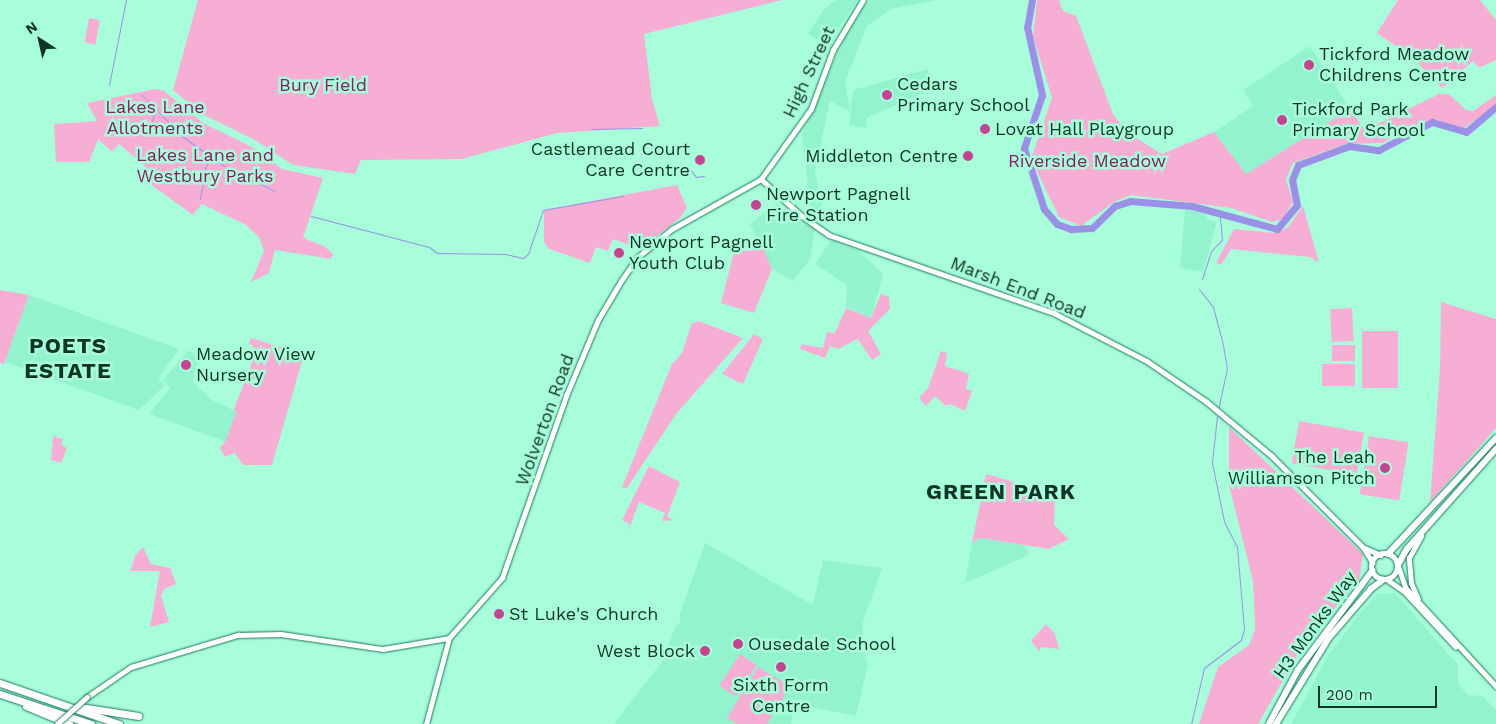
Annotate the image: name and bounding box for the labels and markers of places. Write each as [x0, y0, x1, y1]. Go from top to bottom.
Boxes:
place label: Tickford Meadow Childrens Centre [1319, 44, 1469, 86]
marker: Tickford Meadow Childrens Centre [1303, 59, 1315, 71]
place label: Cedars Primary School [897, 74, 1030, 116]
marker: Cedars Primary School [881, 89, 893, 101]
place label: Tickford Park Primary School [1292, 99, 1425, 142]
marker: Tickford Park Primary School [1276, 114, 1288, 126]
place label: Lovat Hall Playgroup [995, 118, 1175, 140]
marker: Lovat Hall Playgroup [979, 123, 991, 135]
place label: Castlemead Court Care Centre [531, 139, 690, 182]
place label: Middleton Centre [805, 145, 958, 167]
marker: Middleton Centre [962, 150, 974, 162]
marker: Castlemead Court Care Centre [694, 154, 706, 166]
place label: Newport Pagnell Fire Station [766, 184, 910, 226]
marker: Newport Pagnell Fire Station [750, 199, 762, 211]
place label: Newport Pagnell Youth Club [629, 232, 773, 274]
marker: Newport Pagnell Youth Club [613, 247, 625, 259]
place label: Meadow View Nursery [196, 344, 316, 386]
marker: Meadow View Nursery [180, 359, 192, 371]
place label: The Leah Williamson Pitch [1228, 447, 1375, 489]
marker: The Leah Williamson Pitch [1379, 462, 1391, 474]
place label: St Luke's Church [509, 603, 658, 625]
marker: St Luke's Church [493, 608, 505, 620]
place label: Ousedale School [748, 633, 896, 655]
marker: Ousedale School [732, 638, 744, 650]
place label: West Block [596, 640, 695, 662]
marker: West Block [699, 645, 711, 657]
marker: Sixth Form Centre [775, 661, 787, 673]
place label: Sixth Form Centre [733, 675, 829, 718]

